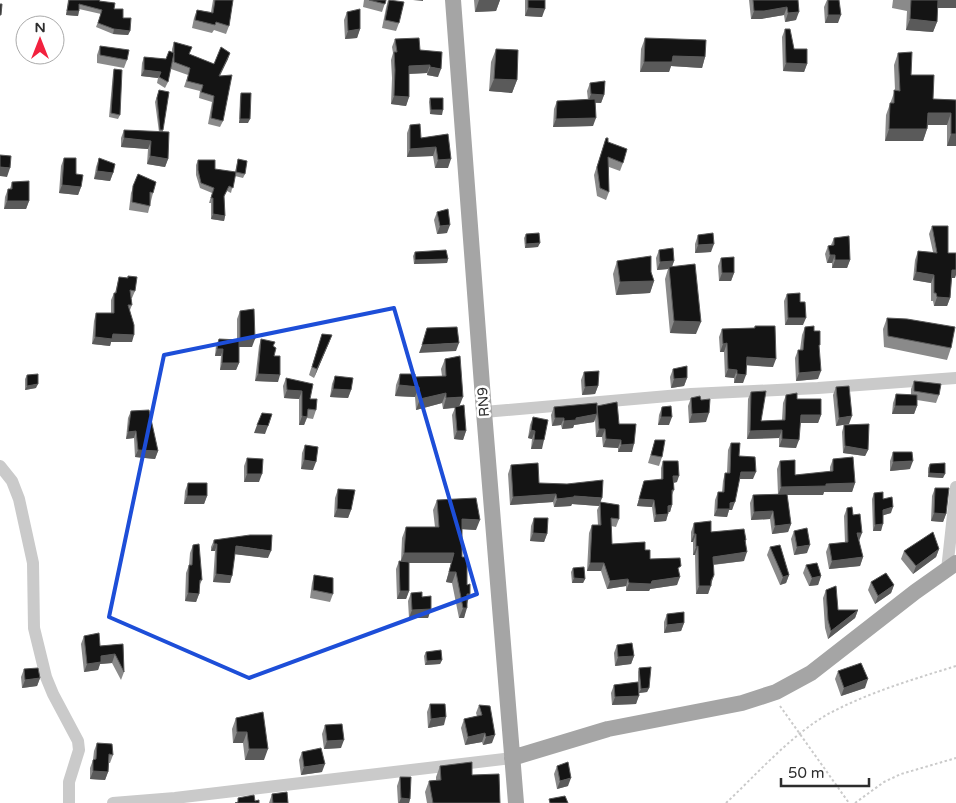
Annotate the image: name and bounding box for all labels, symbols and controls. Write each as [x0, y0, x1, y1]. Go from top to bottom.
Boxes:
north arrow [15, 15, 65, 65]
text: N [34, 19, 46, 36]
street label: RN9 [474, 386, 493, 418]
scale bar [781, 756, 868, 788]
text: 50 m [788, 764, 825, 782]

